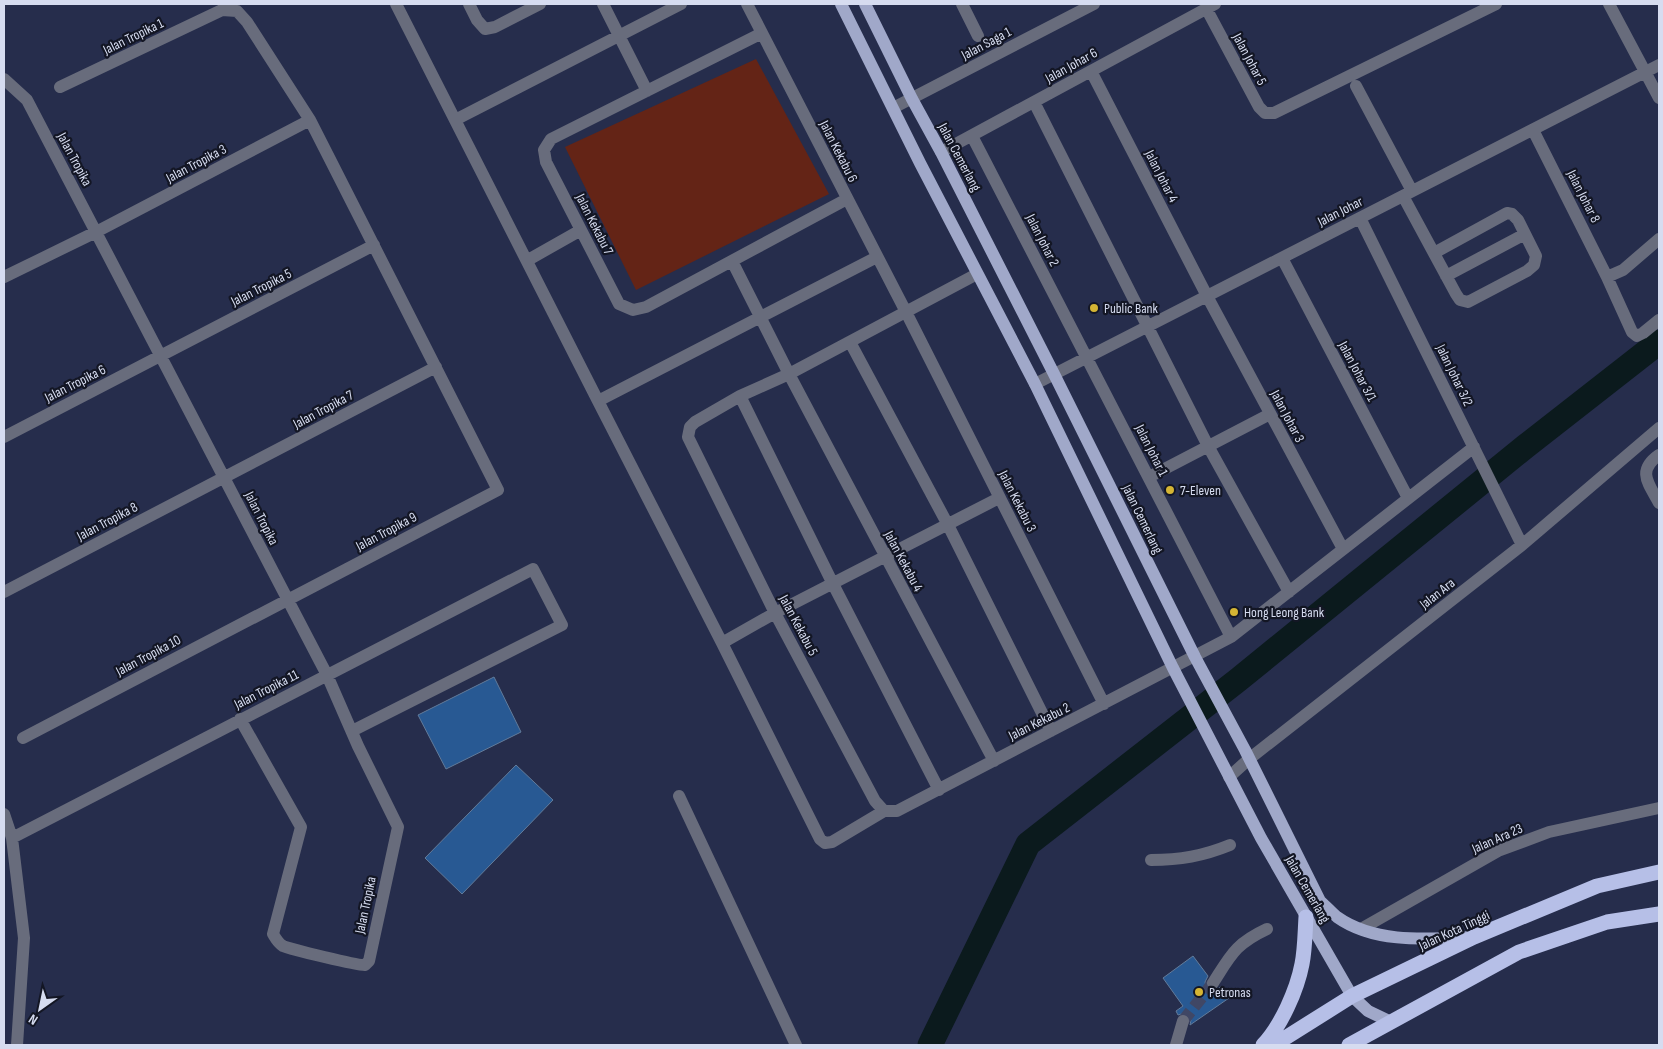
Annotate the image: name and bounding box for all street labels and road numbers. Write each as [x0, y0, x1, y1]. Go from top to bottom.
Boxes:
street label: Jalan Tropika 1 [99, 15, 166, 59]
street label: Jalan Saga 1 [958, 23, 1014, 64]
street label: Jalan Johar 5 [1228, 29, 1270, 88]
street label: Jalan Johar 6 [1041, 44, 1100, 87]
street label: Jalan Kekabu 6 [815, 117, 861, 185]
street label: Jalan Cemerlang [934, 119, 985, 195]
street label: Jalan Tropika [53, 129, 96, 189]
street label: Jalan Tropika 3 [162, 140, 229, 187]
street label: Jalan Johar 4 [1141, 146, 1182, 205]
street label: Jalan Johar 8 [1563, 166, 1604, 225]
street label: Jalan Kekabu 7 [571, 190, 617, 258]
street label: Jalan Johar [1314, 193, 1366, 230]
street label: Jalan Johar 2 [1022, 210, 1063, 269]
street label: Jalan Tropika 5 [227, 265, 295, 310]
street label: Jalan Johar 3/1 [1334, 337, 1381, 404]
street label: Jalan Johar 3/2 [1432, 341, 1477, 409]
street label: Jalan Tropika 6 [41, 361, 109, 407]
street label: Jalan Tropika 7 [289, 386, 357, 433]
street label: Jalan Johar 3 [1266, 386, 1308, 445]
street label: Jalan Johar 1 [1131, 421, 1172, 479]
street label: Jalan Kekabu 3 [994, 467, 1040, 535]
street label: Jalan Cemerlang [1118, 481, 1167, 557]
street label: Jalan Tropika [240, 488, 282, 548]
street label: Jalan Tropika 8 [73, 498, 140, 545]
street label: Jalan Tropika 9 [352, 508, 419, 555]
street label: Jalan Kekabu 4 [880, 527, 927, 595]
street label: Jalan Ara [1416, 574, 1458, 613]
street label: Jalan Kekabu 5 [775, 591, 822, 659]
street label: Jalan Tropika 10 [112, 631, 184, 680]
street label: Jalan Tropika 11 [230, 666, 301, 713]
street label: Jalan Kekabu 2 [1005, 699, 1073, 745]
street label: Jalan Ara 23 [1468, 820, 1525, 858]
street label: Jalan Cemerlang [1281, 852, 1334, 926]
street label: Jalan Tropika [351, 875, 380, 936]
street label: Jalan Kota Tinggi [1415, 907, 1492, 955]

